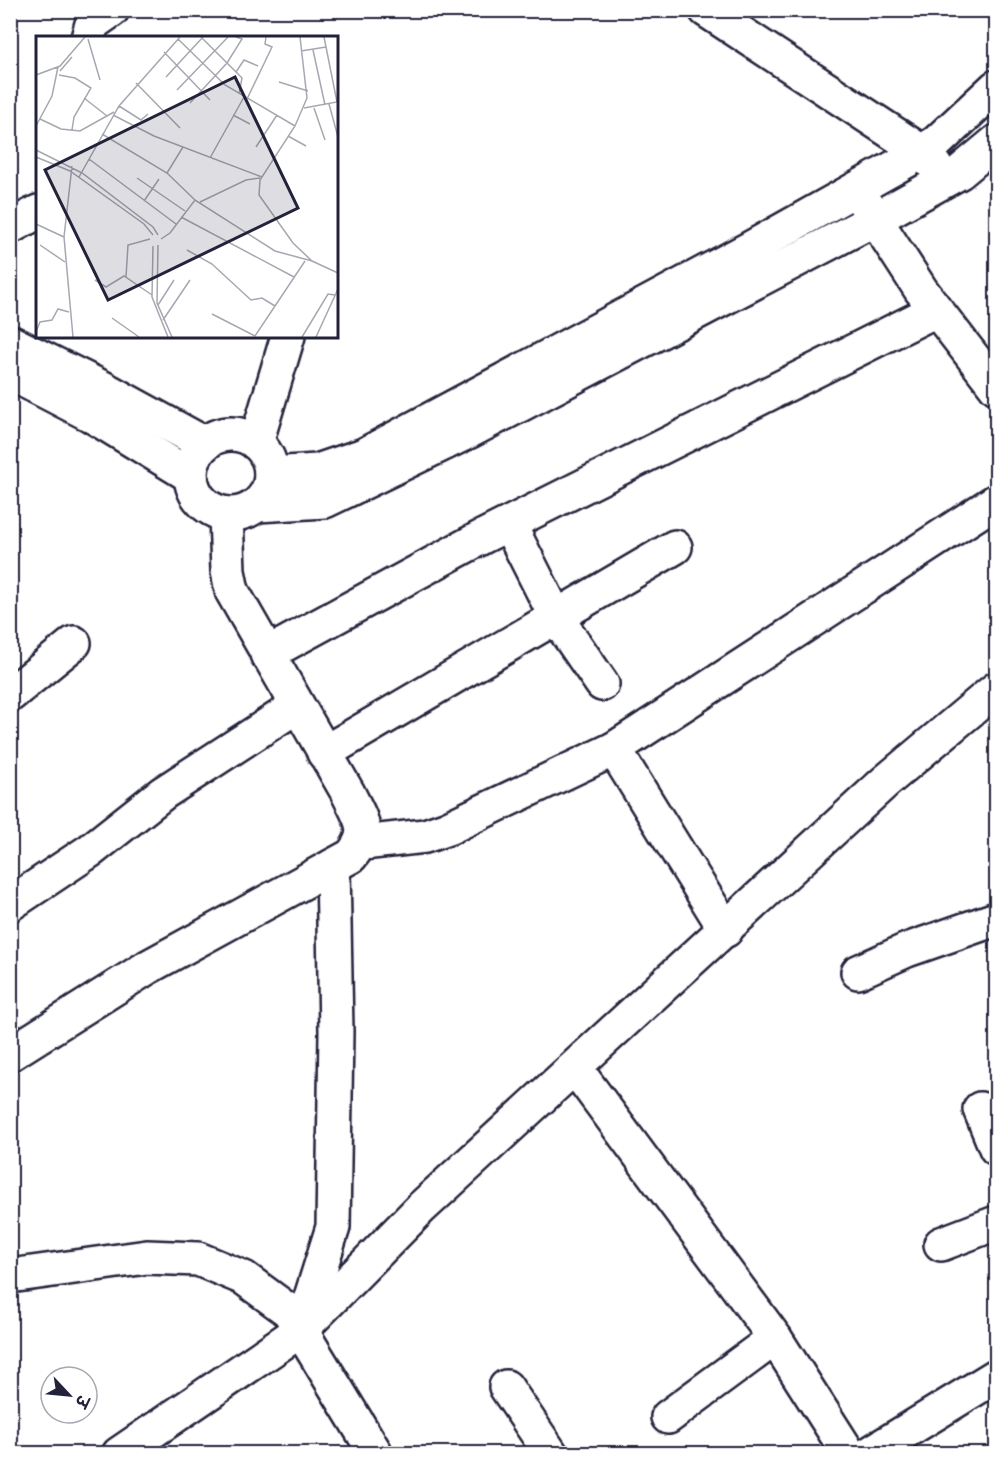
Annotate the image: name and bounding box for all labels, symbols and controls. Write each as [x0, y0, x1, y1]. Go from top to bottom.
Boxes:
inset map [36, 36, 338, 338]
north arrow [39, 1365, 99, 1425]
text: उ [69, 1390, 94, 1412]

